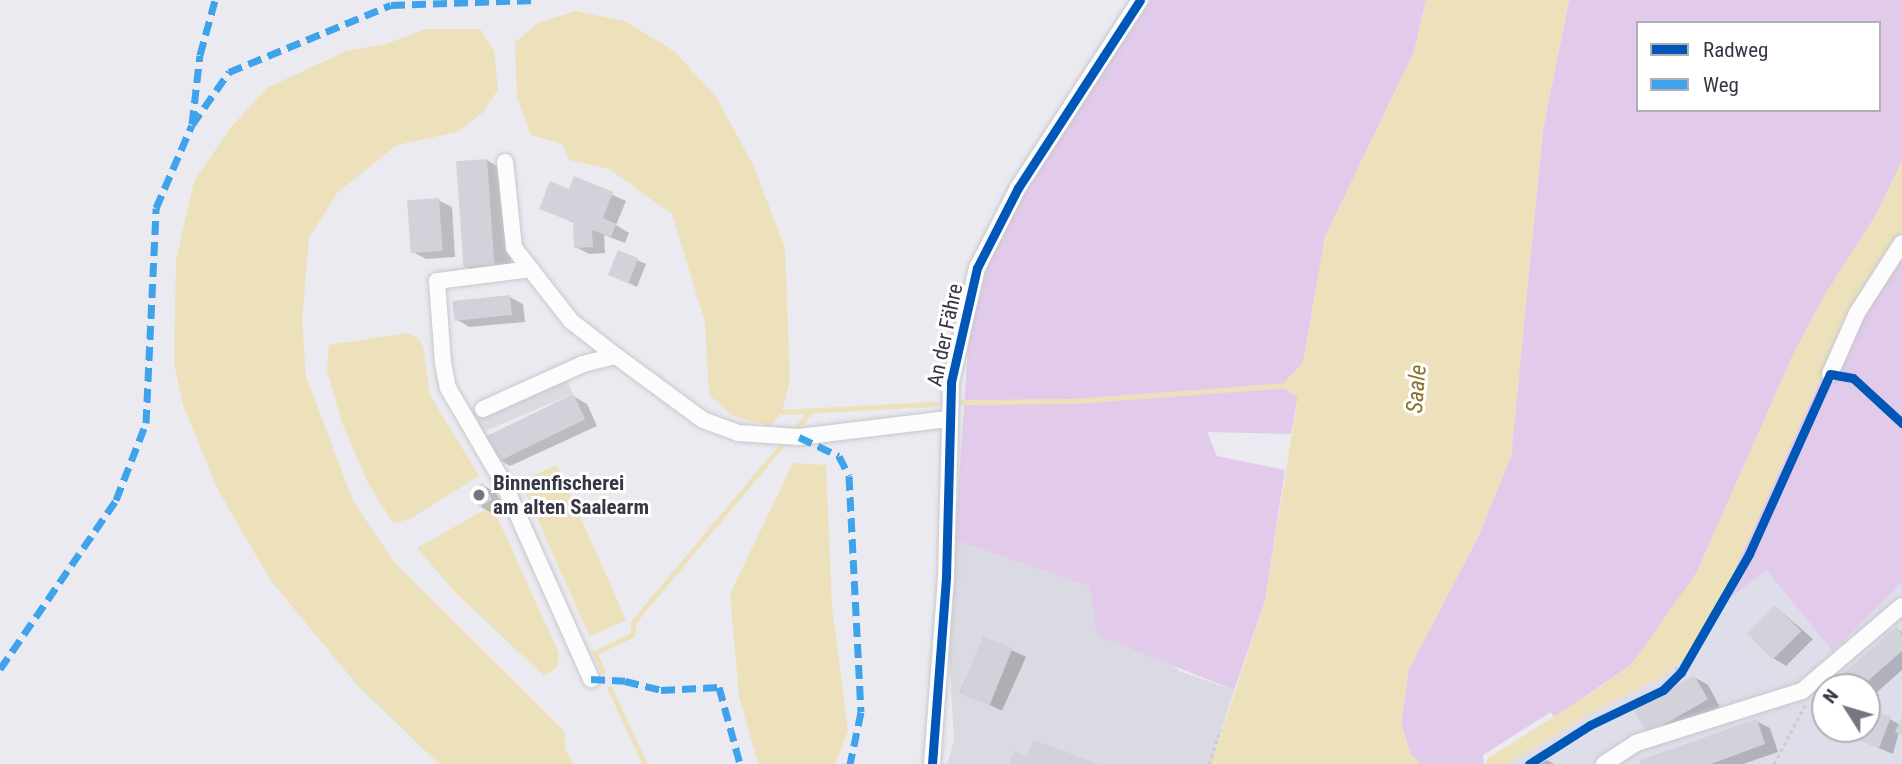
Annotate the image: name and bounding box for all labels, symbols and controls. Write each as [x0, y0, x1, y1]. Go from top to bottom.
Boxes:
legend [1636, 21, 1881, 112]
text: Radweg [1703, 38, 1768, 62]
text: Weg [1703, 73, 1739, 97]
street label: An der Fähre [922, 281, 968, 389]
water label: Saale [1401, 364, 1433, 414]
place label: Binnenfischerei am alten Saalearm [493, 470, 649, 520]
marker: Binnenfischerei am alten Saalearm [471, 487, 487, 503]
north arrow [1811, 673, 1881, 743]
text: N [1818, 685, 1843, 708]

